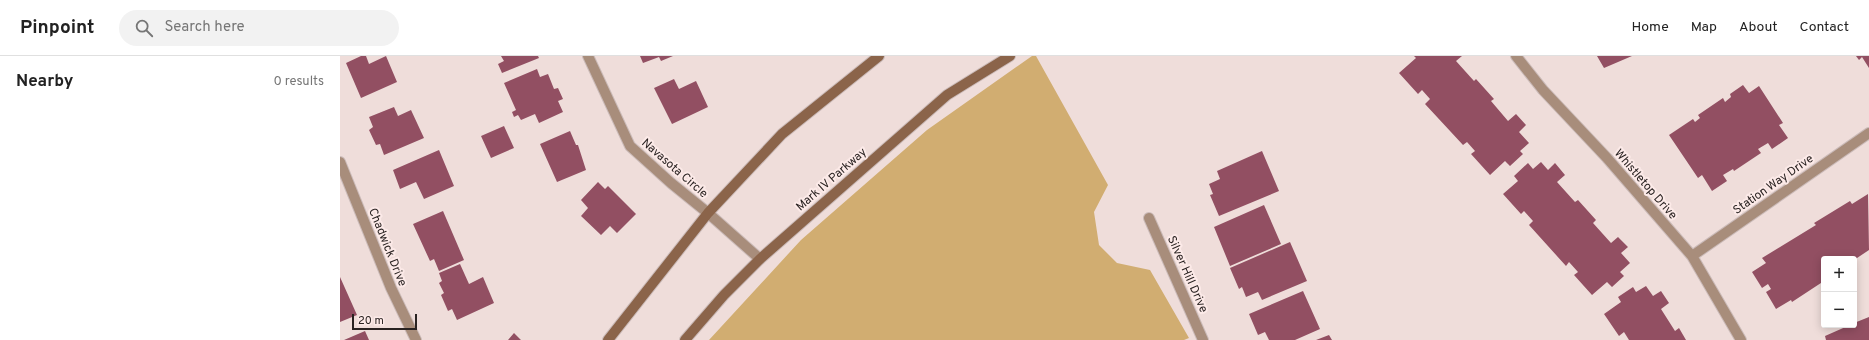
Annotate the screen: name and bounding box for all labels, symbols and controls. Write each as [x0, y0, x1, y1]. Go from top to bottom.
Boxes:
search box [119, 10, 399, 46]
text: Pinpoint [20, 16, 95, 40]
icon: search [133, 17, 155, 39]
text: Search here [165, 18, 245, 37]
text: Home [1632, 19, 1669, 36]
text: Map [1691, 19, 1717, 36]
text: About [1739, 19, 1778, 36]
text: Contact [1800, 19, 1849, 36]
text: Nearby [16, 71, 73, 93]
text: 0 results [273, 74, 324, 90]
street label: Navasota Circle [638, 135, 711, 202]
street label: Mark IV Parkway [793, 145, 870, 215]
street label: Whistletop Drive [1610, 146, 1680, 223]
street label: Station Way Drive [1730, 151, 1817, 219]
street label: Chadwick Drive [364, 206, 410, 289]
street label: Silver Hill Drive [1163, 233, 1211, 315]
map controls [1821, 256, 1857, 328]
button: + [1821, 256, 1857, 292]
button: − [1821, 292, 1857, 328]
scale bar [352, 312, 417, 331]
text: 20 m [358, 314, 384, 328]

